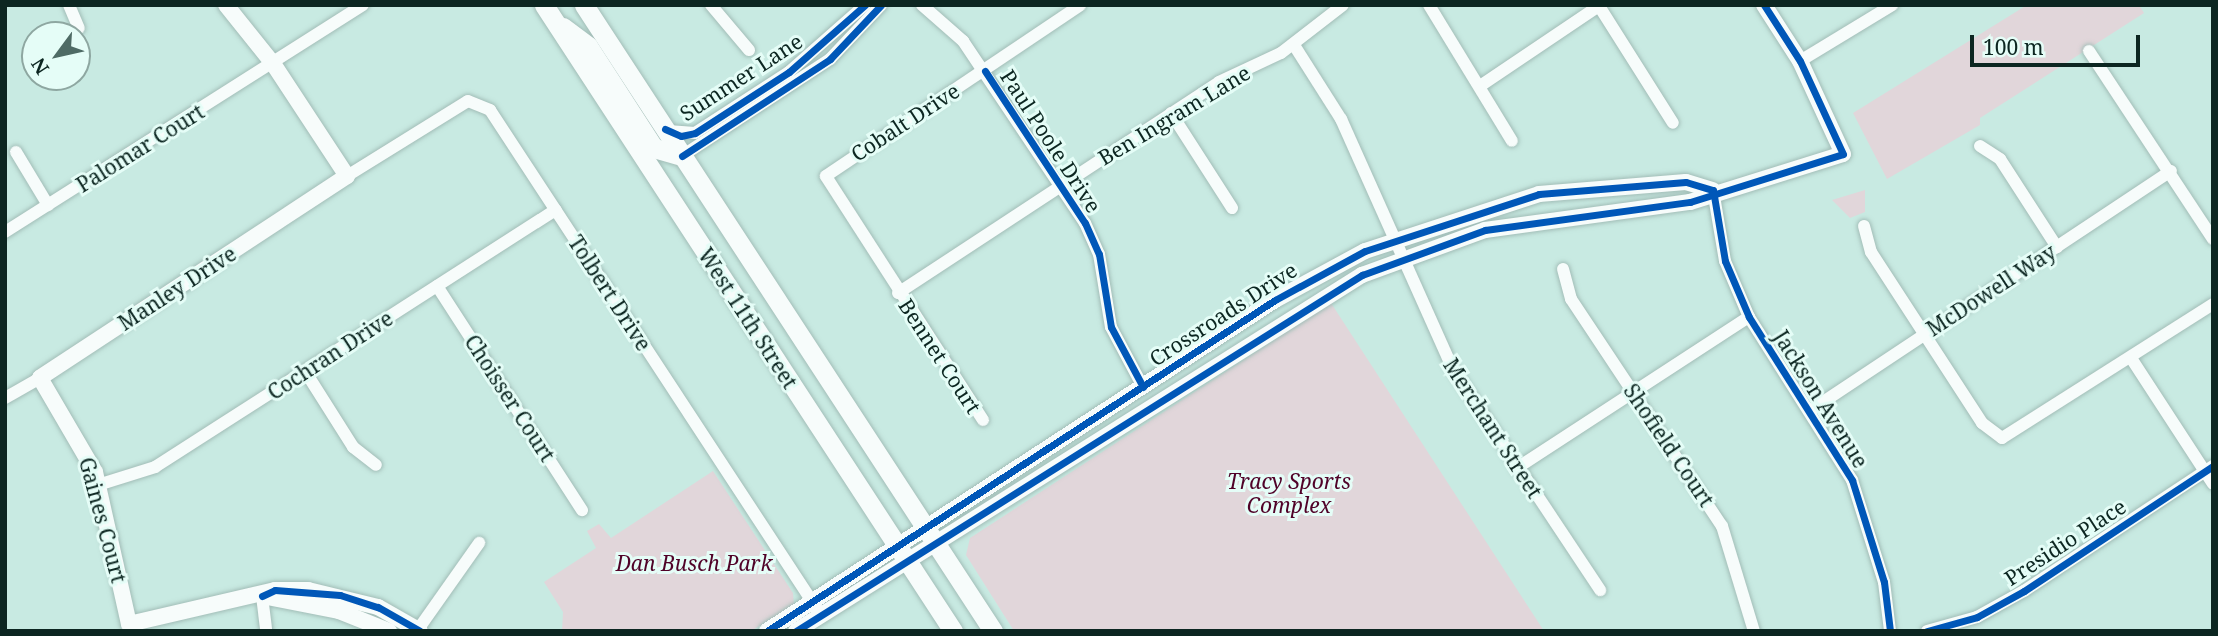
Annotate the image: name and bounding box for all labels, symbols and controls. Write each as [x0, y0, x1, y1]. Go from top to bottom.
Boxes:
north arrow [21, 21, 91, 91]
scale bar [1973, 21, 2143, 65]
street label: Summer Lane [675, 28, 807, 126]
text: 100 m [1983, 33, 2044, 61]
text: N [25, 53, 55, 80]
street label: Ben Ingram Lane [1093, 60, 1255, 170]
street label: Paul Poole Drive [995, 65, 1107, 217]
street label: Cobalt Drive [846, 78, 964, 166]
street label: Palomar Court [72, 99, 208, 197]
street label: Tolbert Drive [563, 231, 657, 355]
street label: McDowell Way [1922, 239, 2060, 341]
street label: Manley Drive [113, 241, 241, 335]
street label: West 11th Street [693, 243, 803, 393]
street label: Crossroads Drive [1145, 257, 1301, 371]
street label: Bennet Court [894, 294, 986, 418]
street label: Cochran Drive [263, 305, 397, 405]
street label: Jackson Avenue [1769, 326, 1873, 472]
street label: Choisser Court [460, 330, 560, 466]
street label: Merchant Street [1439, 354, 1547, 502]
street label: Shofield Court [1619, 379, 1719, 511]
street label: Gaines Court [74, 454, 132, 586]
park label: Tracy Sports Complex [1227, 468, 1351, 518]
street label: Presidio Place [2000, 493, 2130, 591]
park label: Dan Busch Park [616, 550, 772, 576]

